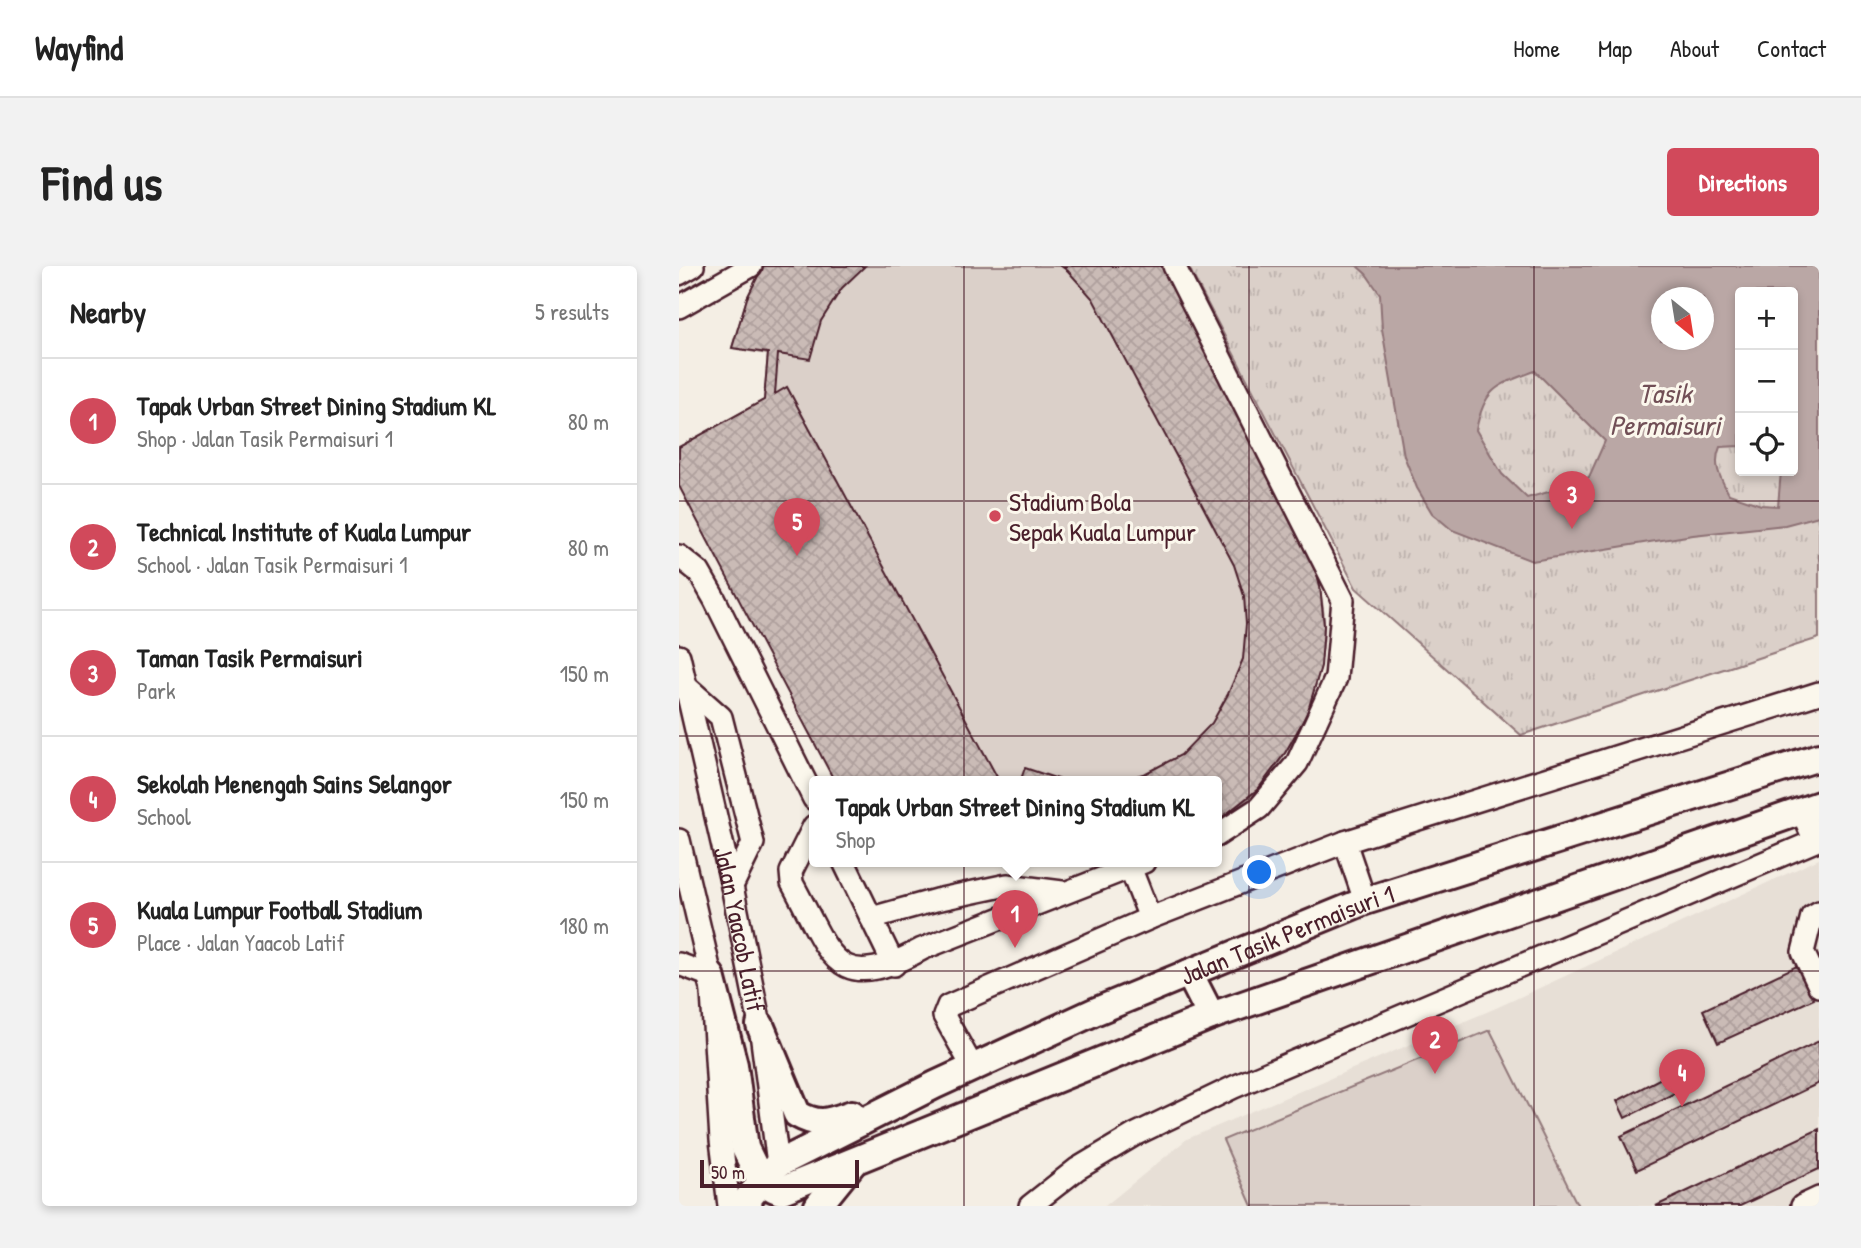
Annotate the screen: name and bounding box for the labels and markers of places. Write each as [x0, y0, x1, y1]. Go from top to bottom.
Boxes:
pin: 3 [1549, 471, 1595, 529]
place label: Stadium Bola Sepak Kuala Lumpur [1009, 484, 1196, 549]
pin: 5 [774, 498, 820, 556]
marker: Stadium Bola Sepak Kuala Lumpur [987, 508, 1003, 524]
pin: 1 [992, 890, 1038, 948]
pin: 2 [1412, 1016, 1458, 1074]
pin: 4 [1659, 1049, 1705, 1107]

